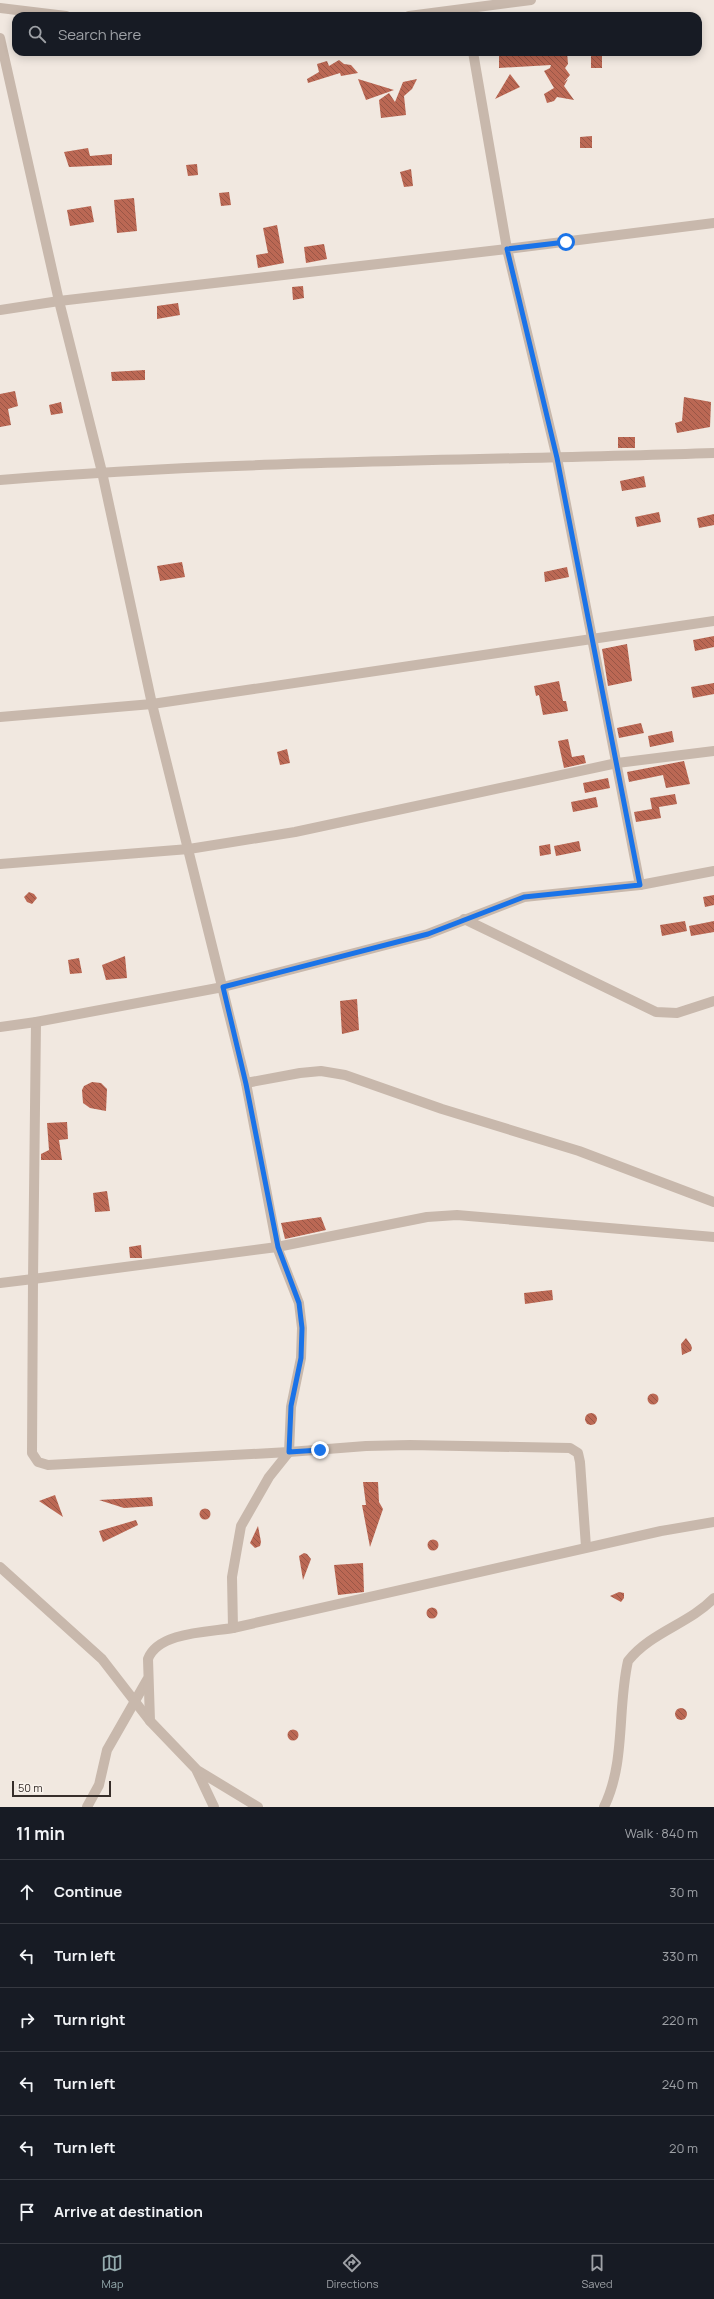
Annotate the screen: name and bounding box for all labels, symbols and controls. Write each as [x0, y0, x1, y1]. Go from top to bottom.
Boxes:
search box [12, 12, 702, 56]
icon: search [26, 23, 48, 45]
text: Search here [58, 24, 141, 45]
route start [557, 233, 575, 251]
route end [311, 1441, 329, 1459]
scale bar [12, 1779, 111, 1798]
text: 50 m [18, 1780, 43, 1795]
text: 11 min [16, 1822, 65, 1845]
text: Walk · 840 m [625, 1824, 698, 1842]
icon: ahead [16, 1881, 38, 1903]
text: Continue [54, 1881, 122, 1902]
text: 30 m [669, 1883, 698, 1901]
icon: left [16, 1945, 38, 1967]
text: Turn left [54, 1945, 116, 1966]
text: 330 m [662, 1947, 698, 1965]
icon: right [16, 2009, 38, 2031]
text: Turn right [54, 2009, 125, 2030]
text: 220 m [662, 2011, 698, 2029]
icon: left [16, 2073, 38, 2095]
text: Turn left [54, 2073, 116, 2094]
text: 240 m [662, 2075, 698, 2093]
icon: left [16, 2137, 38, 2159]
text: Turn left [54, 2137, 116, 2158]
text: 20 m [669, 2139, 698, 2157]
icon: arrive [16, 2201, 38, 2223]
text: Arrive at destination [54, 2201, 203, 2222]
tab: Map [101, 2252, 123, 2291]
tab: Directions [326, 2252, 379, 2291]
tab: Saved [582, 2252, 613, 2291]

